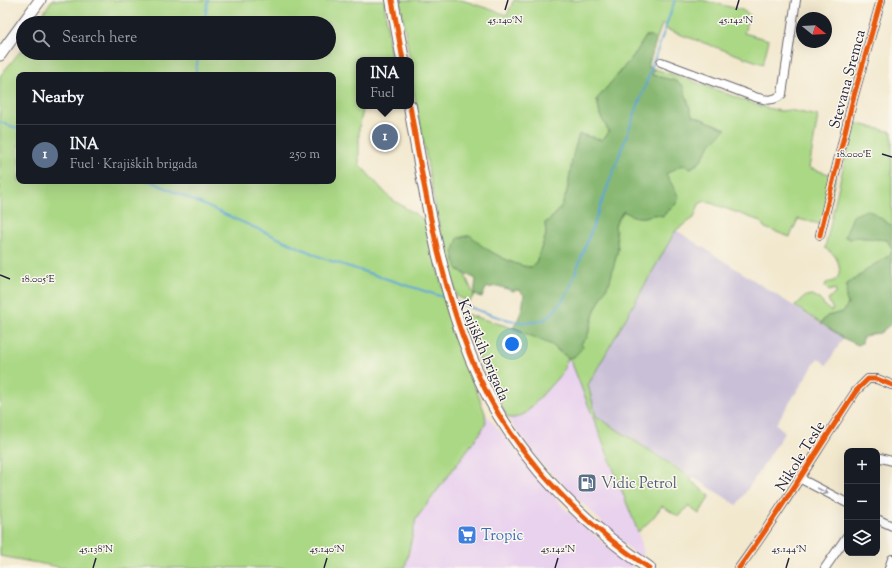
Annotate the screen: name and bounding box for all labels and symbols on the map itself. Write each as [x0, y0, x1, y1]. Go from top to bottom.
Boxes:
north arrow [796, 12, 832, 48]
text: 45.140°N [488, 13, 523, 28]
text: 45.142°N [719, 13, 753, 28]
street label: Stevana Sremca [825, 27, 872, 131]
pin: 1 [372, 122, 398, 152]
text: 18.000°E [837, 147, 871, 162]
text: 18.005°E [21, 272, 55, 287]
street label: Krajiških brigada [452, 296, 514, 405]
your location [502, 334, 522, 354]
street label: Nikole Tesle [771, 417, 831, 496]
fuel station icon: Vidic Petrol [576, 472, 598, 494]
place label: Vidic Petrol [601, 474, 677, 495]
one-way arrow [817, 488, 829, 495]
supermarket icon: Tropic [456, 524, 478, 546]
place label: Tropic [481, 526, 523, 547]
text: 45.138°N [79, 542, 113, 557]
text: 45.140°N [310, 542, 345, 557]
text: 45.142°N [541, 542, 575, 557]
text: 45.144°N [772, 542, 806, 557]

